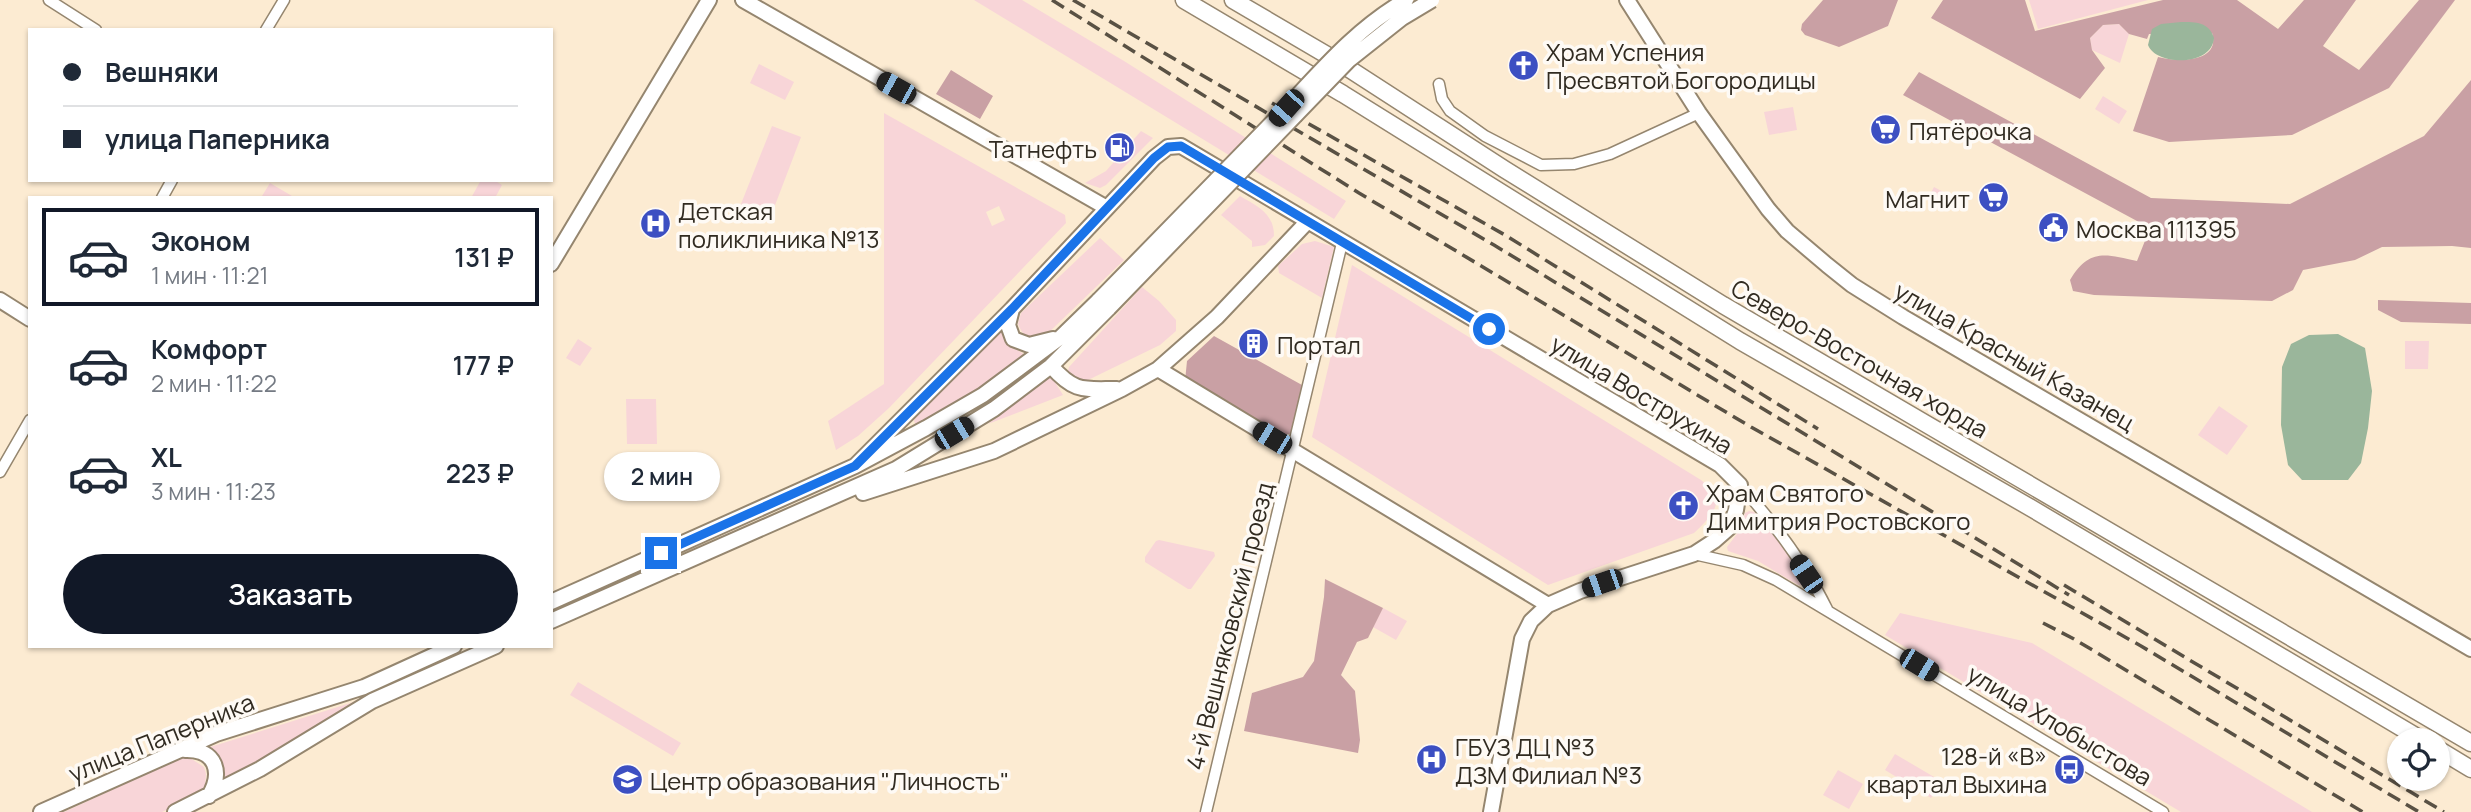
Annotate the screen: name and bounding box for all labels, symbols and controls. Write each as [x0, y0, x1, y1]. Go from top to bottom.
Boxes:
place label: Храм Успения Пресвятой Богородицы [1546, 35, 1816, 96]
church icon: Храм Успения Пресвятой Богородицы [1506, 48, 1540, 82]
text: Вешняки [105, 54, 219, 90]
car [873, 69, 920, 107]
car [1265, 85, 1308, 131]
supermarket icon: Пятёрочка [1869, 113, 1903, 147]
place label: Пятёрочка [1909, 114, 2032, 147]
text: улица Паперника [105, 121, 330, 157]
fuel station icon: Татнефть [1103, 131, 1137, 165]
place label: Татнефть [989, 132, 1097, 165]
supermarket icon: Магнит [1976, 181, 2010, 215]
place label: Магнит [1885, 182, 1970, 215]
place label: Детская поликлиника №13 [678, 194, 880, 255]
hospital icon: Детская поликлиника №13 [638, 207, 672, 241]
public building icon: Москва 111395 [2036, 211, 2070, 245]
place label: Москва 111395 [2076, 212, 2237, 245]
text: Эконом [151, 223, 251, 259]
icon: car [67, 226, 130, 289]
text: 131 ₽ [454, 239, 514, 275]
text: 1 мин · 11:21 [151, 259, 268, 291]
street label: Северо-Восточная хорда [1726, 271, 1994, 445]
street label: улица Красный Казанец [1889, 274, 2141, 438]
route start [1473, 313, 1505, 345]
building icon: Портал [1237, 327, 1271, 361]
street label: улица Вострухина [1545, 327, 1739, 461]
place label: Портал [1277, 328, 1361, 361]
text: Комфорт [151, 331, 267, 367]
icon: car [67, 334, 130, 397]
text: 177 ₽ [453, 347, 514, 383]
text: 2 мин · 11:22 [151, 367, 277, 399]
car [931, 413, 978, 453]
car [1249, 418, 1296, 458]
text: XL [151, 439, 182, 475]
icon: car [67, 442, 130, 505]
callout: 2 мин [603, 452, 719, 500]
text: 223 ₽ [446, 455, 514, 491]
text: 2 мин [631, 460, 693, 492]
text: 3 мин · 11:23 [151, 475, 276, 507]
place label: Храм Святого Димитрия Ростовского [1706, 476, 1971, 537]
street label: 4-й Вешняковский проезд [1177, 479, 1281, 773]
church icon: Храм Святого Димитрия Ростовского [1666, 489, 1700, 523]
route end [645, 537, 677, 569]
car [1786, 551, 1827, 597]
button: Заказать [63, 554, 518, 634]
car [1579, 566, 1626, 600]
car [1896, 645, 1943, 685]
street label: улица Хлобыстова [1961, 657, 2159, 793]
street label: улица Паперника [63, 685, 259, 789]
map controls [2387, 728, 2450, 791]
button: locate [2387, 728, 2450, 791]
place label: ГБУЗ ДЦ №3 ДЗМ Филиал №3 [1455, 730, 1642, 791]
place label: 128-й «В» квартал Выхина [1866, 739, 2047, 800]
hospital icon: ГБУЗ ДЦ №3 ДЗМ Филиал №3 [1415, 743, 1449, 777]
bus stop icon: 128-й «В» квартал Выхина [2053, 752, 2087, 786]
school or university icon: Центр образования "Личность" [610, 763, 644, 797]
place label: Центр образования "Личность" [650, 764, 1009, 797]

